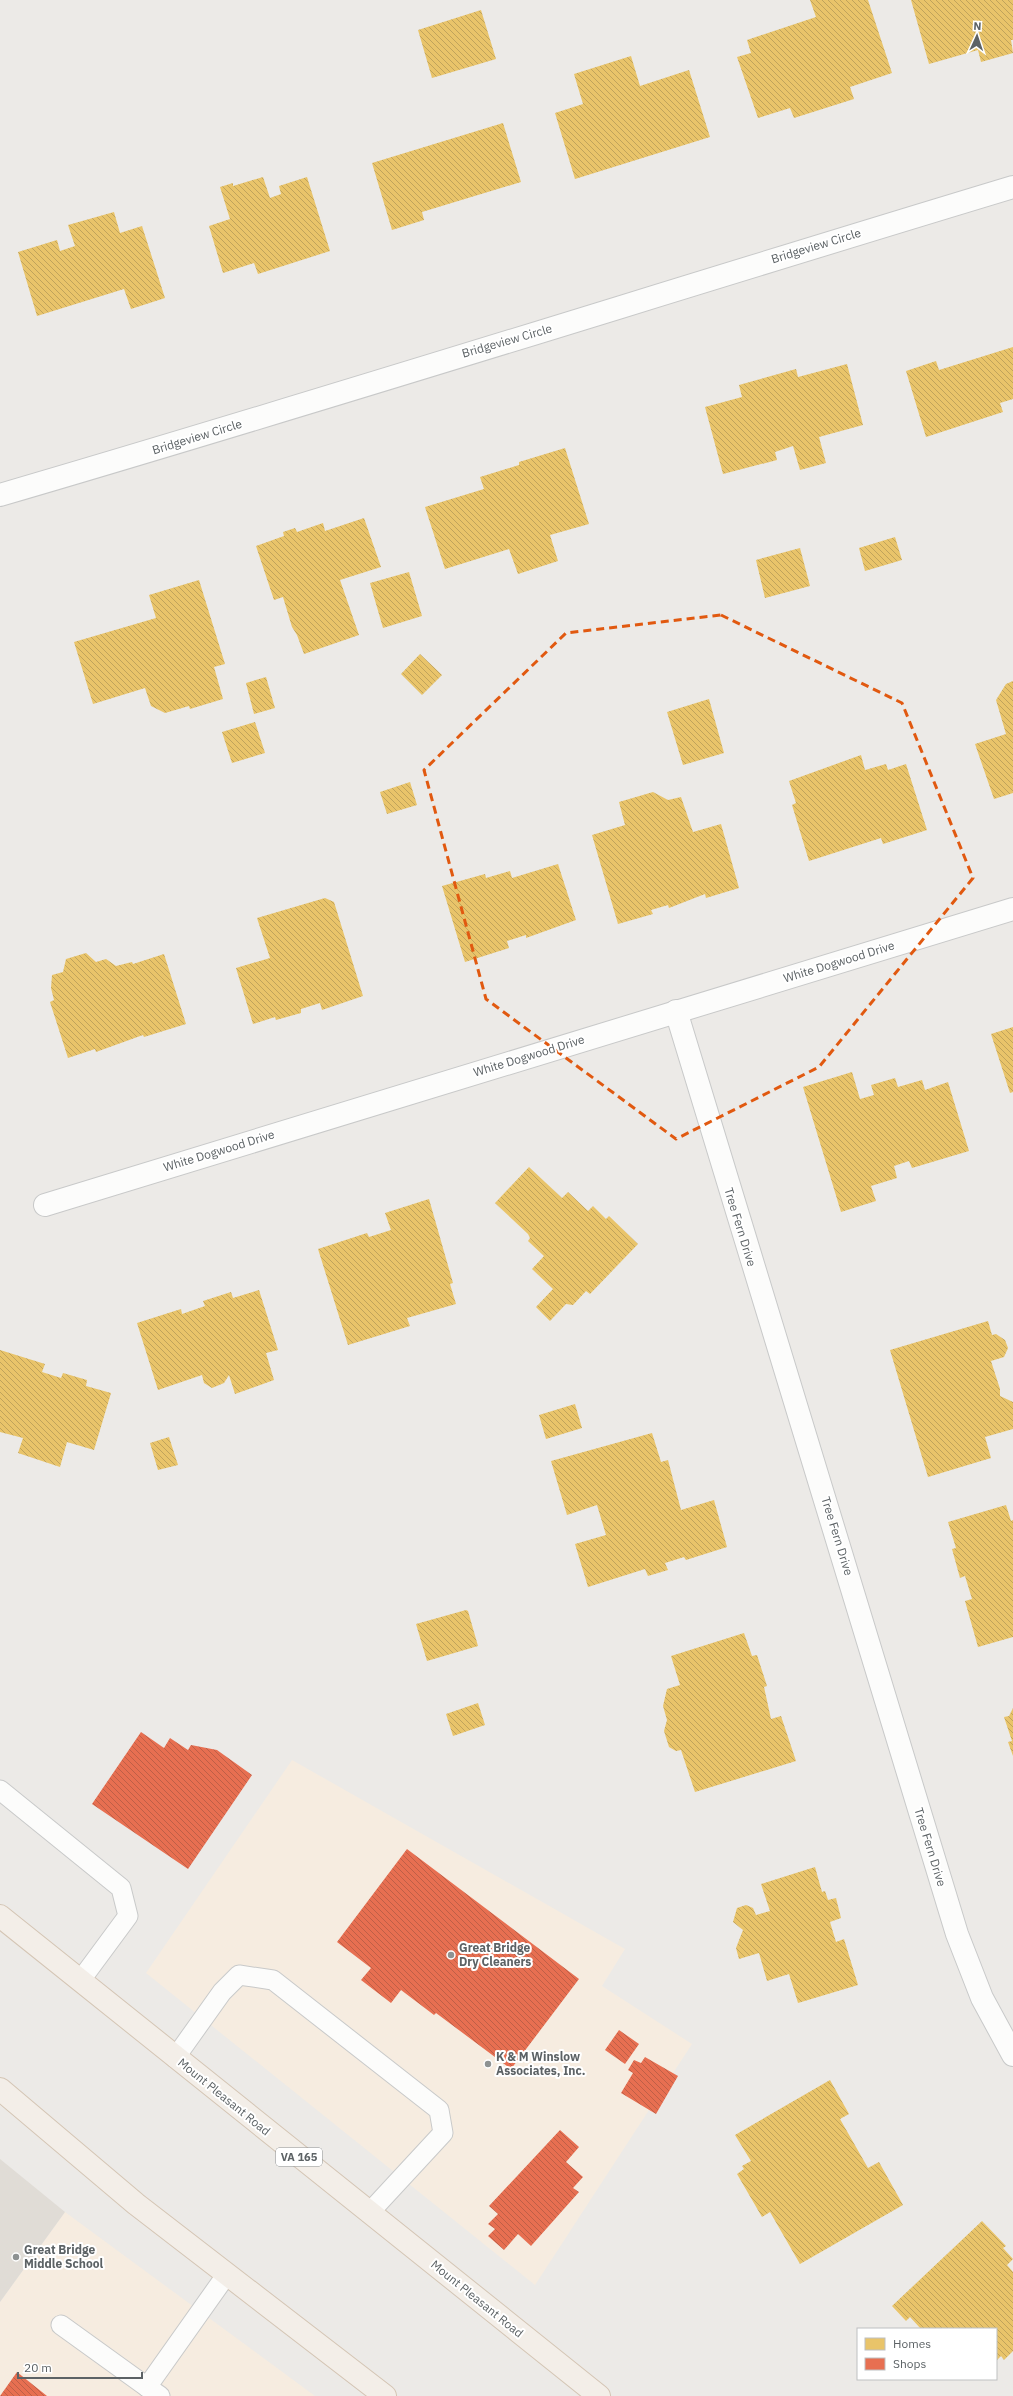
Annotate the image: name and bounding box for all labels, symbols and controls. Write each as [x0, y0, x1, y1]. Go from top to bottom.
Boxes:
north arrow [957, 16, 997, 56]
text: N [973, 19, 982, 33]
street label: Bridgeview Circle [769, 225, 863, 266]
street label: Bridgeview Circle [460, 320, 554, 361]
street label: Bridgeview Circle [150, 416, 244, 457]
street label: White Dogwood Drive [781, 937, 897, 986]
street label: White Dogwood Drive [471, 1031, 587, 1080]
street label: White Dogwood Drive [161, 1126, 277, 1175]
street label: Tree Fern Drive [721, 1186, 760, 1268]
street label: Tree Fern Drive [818, 1495, 857, 1577]
street label: Tree Fern Drive [911, 1806, 950, 1888]
place label: Great Bridge Dry Cleaners [459, 1940, 531, 1969]
marker: Great Bridge Dry Cleaners [446, 1950, 456, 1960]
place label: K & M Winslow Associates, Inc. [496, 2049, 585, 2078]
street label: Mount Pleasant Road [175, 2055, 273, 2138]
marker: K & M Winslow Associates, Inc. [483, 2059, 493, 2069]
road number: VA 165 [276, 2148, 322, 2166]
place label: Great Bridge Middle School [24, 2242, 103, 2271]
marker: Great Bridge Middle School [11, 2252, 21, 2262]
street label: Mount Pleasant Road [428, 2257, 526, 2340]
legend [857, 2328, 997, 2380]
text: Homes [893, 2336, 931, 2351]
scale bar [18, 2354, 142, 2380]
text: Shops [893, 2356, 926, 2371]
text: 20 m [24, 2360, 52, 2375]

